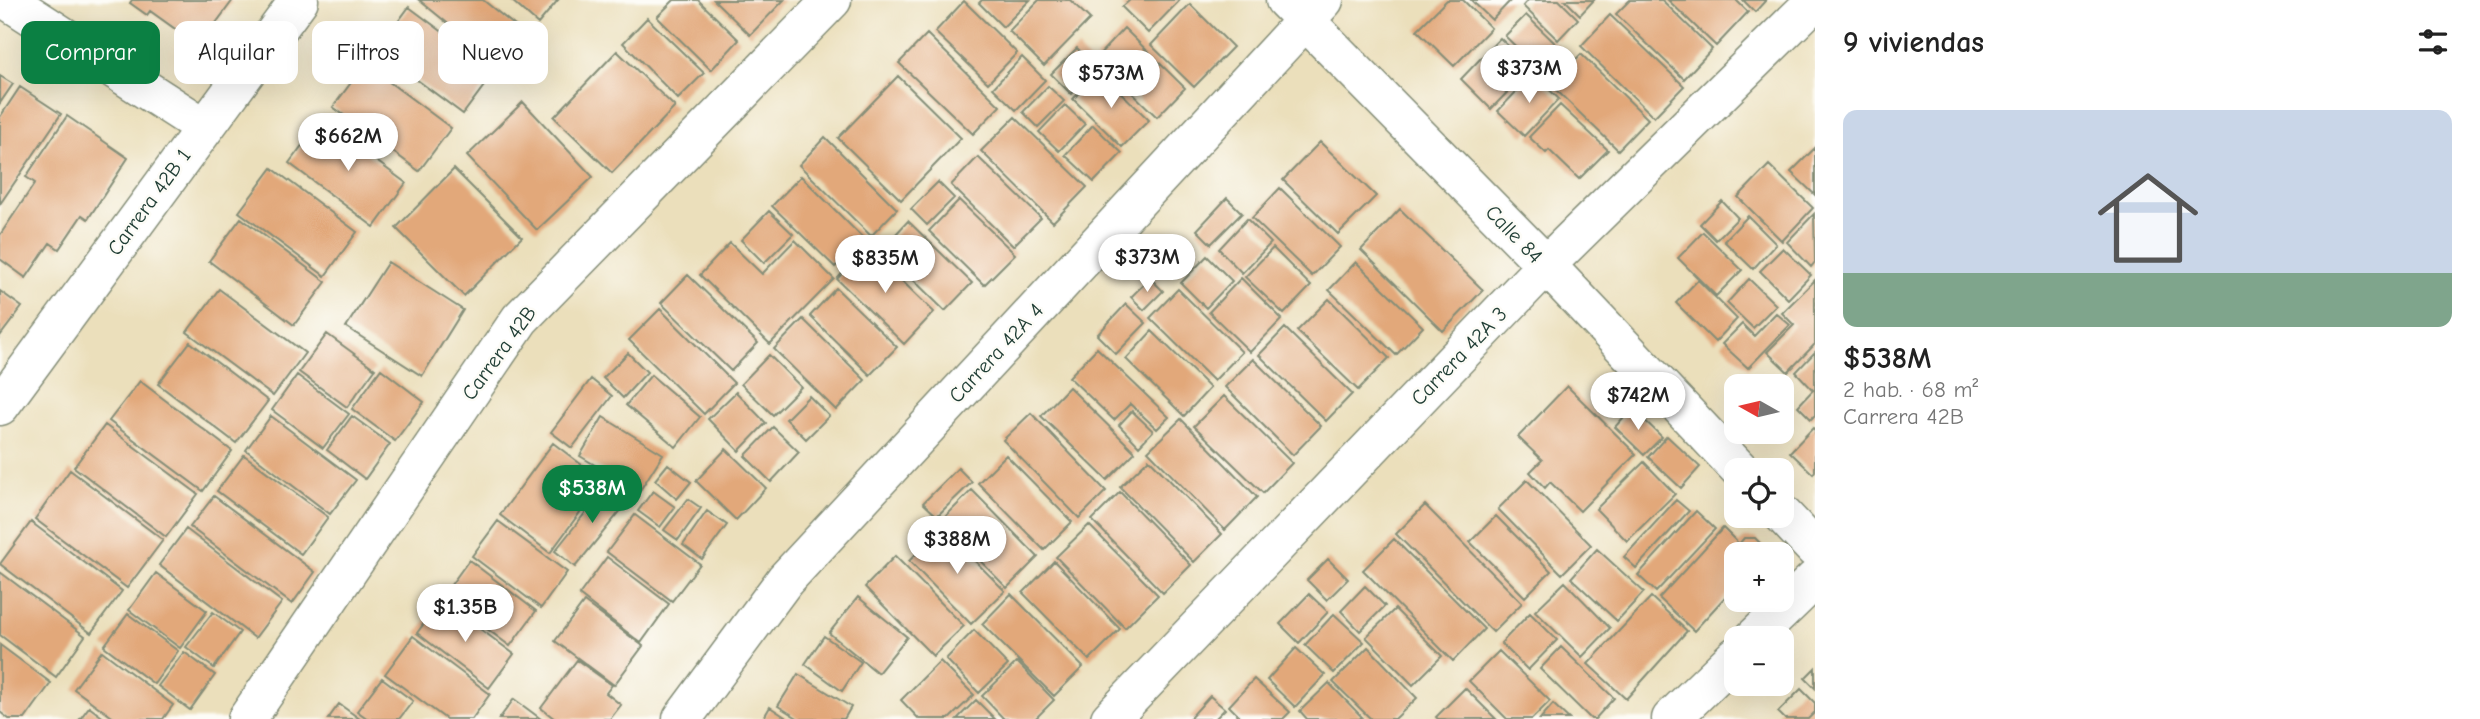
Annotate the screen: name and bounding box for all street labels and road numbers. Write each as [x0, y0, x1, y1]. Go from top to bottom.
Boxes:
street label: Carrera 42B 1 [102, 144, 196, 260]
street label: Calle 84 [1481, 200, 1547, 268]
street label: Carrera 42A 4 [944, 298, 1048, 408]
street label: Carrera 42B [457, 301, 541, 405]
street label: Carrera 42A 3 [1406, 302, 1512, 410]

